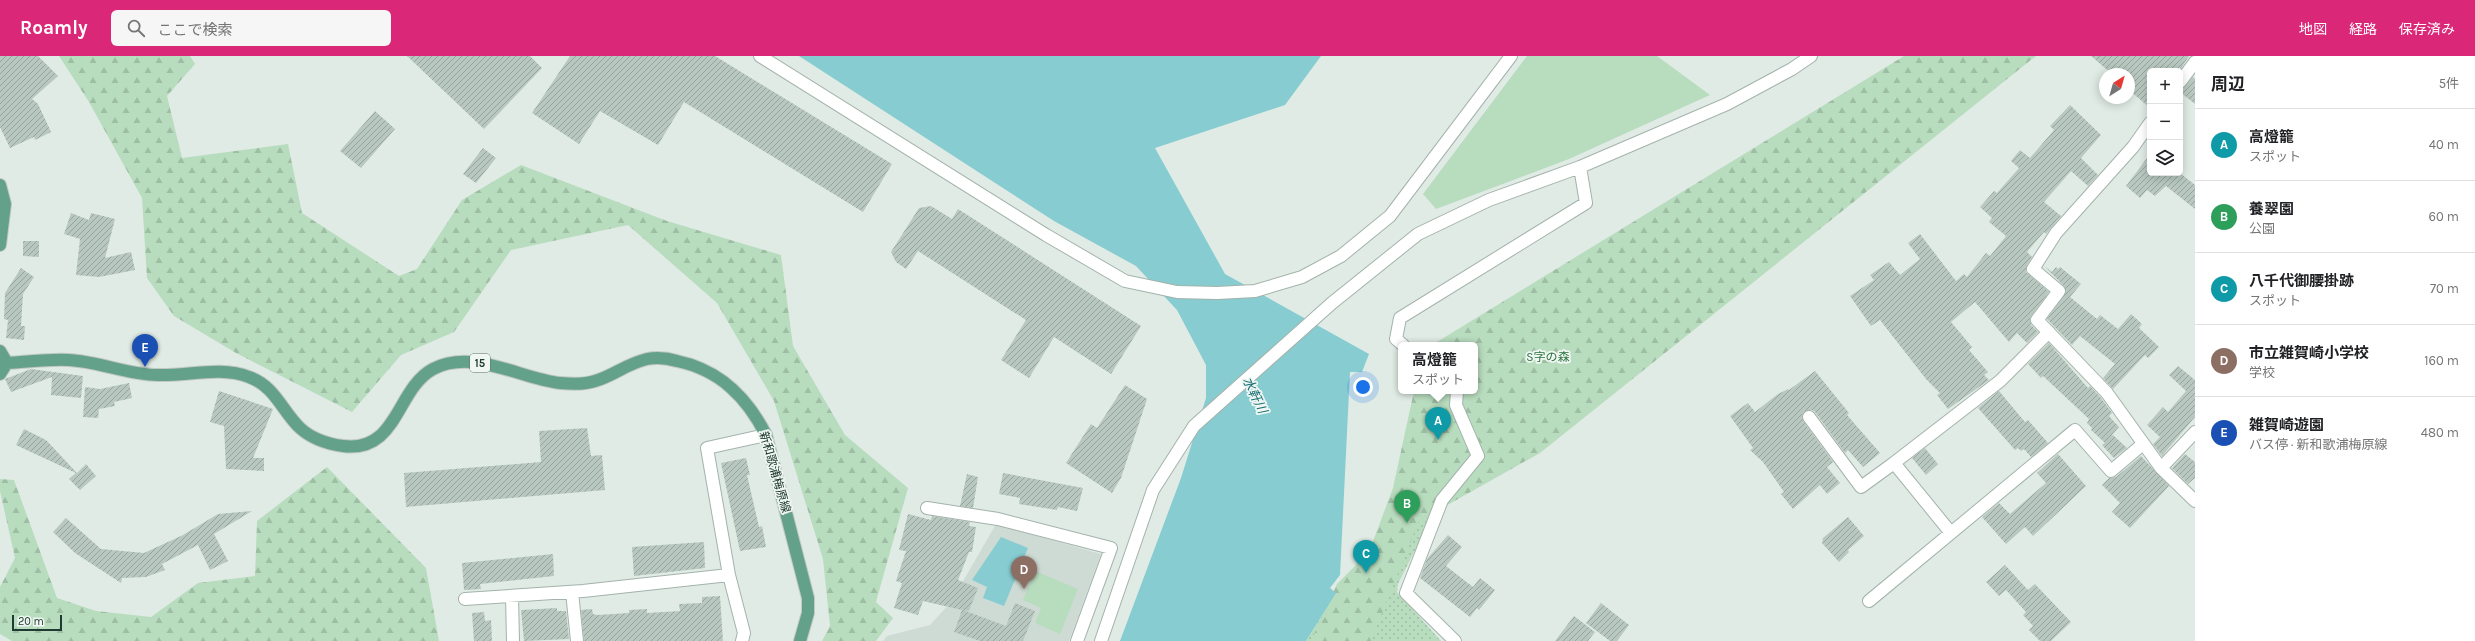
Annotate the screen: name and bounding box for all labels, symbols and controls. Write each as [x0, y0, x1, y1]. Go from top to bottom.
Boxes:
search box [111, 10, 391, 46]
text: Roamly [20, 17, 87, 39]
icon: search [125, 17, 147, 39]
text: ここで検索 [157, 21, 233, 39]
text: 地図 [2299, 21, 2327, 38]
text: 経路 [2349, 21, 2377, 38]
text: 保存済み [2399, 21, 2455, 38]
north arrow [2099, 68, 2135, 104]
map controls [2147, 68, 2183, 176]
button: + [2147, 68, 2183, 104]
text: 周辺 [2211, 74, 2245, 94]
text: 5件 [2439, 76, 2459, 91]
button: − [2147, 104, 2183, 140]
text: 高燈籠 [2249, 128, 2294, 146]
text: A [2220, 137, 2228, 152]
text: 40 m [2429, 137, 2459, 152]
button: layers [2147, 140, 2183, 176]
text: スポット [2249, 149, 2301, 164]
text: 養翠園 [2249, 200, 2294, 218]
text: B [2220, 209, 2228, 224]
text: 60 m [2429, 209, 2459, 224]
text: 公園 [2249, 221, 2275, 236]
text: 八千代御腰掛跡 [2249, 272, 2354, 290]
text: C [2220, 281, 2228, 296]
text: 70 m [2430, 281, 2459, 296]
text: スポット [2249, 293, 2301, 308]
pin: E [132, 334, 158, 367]
popup [1398, 342, 1478, 394]
text: 市立雑賀崎小学校 [2249, 344, 2369, 362]
park label: S字の森 [1526, 350, 1570, 364]
text: 高燈籠 [1412, 351, 1457, 369]
text: D [2220, 353, 2228, 368]
text: 160 m [2424, 353, 2459, 368]
road number: 15 [470, 354, 490, 372]
text: 学校 [2249, 365, 2275, 380]
text: スポット [1412, 372, 1464, 387]
water label: 水軒川 [1240, 374, 1271, 418]
your location [1353, 377, 1373, 397]
pin: A [1425, 407, 1451, 440]
text: 雑賀崎遊園 [2249, 416, 2324, 434]
text: E [2220, 425, 2228, 440]
text: 480 m [2421, 425, 2459, 440]
street label: 新和歌浦梅原線 [757, 430, 793, 514]
text: バス停 · 新和歌浦梅原線 [2249, 437, 2388, 452]
pin: B [1394, 490, 1420, 523]
pin: C [1353, 540, 1379, 573]
pin: D [1011, 556, 1037, 589]
scale bar [12, 613, 62, 632]
text: 20 m [18, 615, 44, 628]

